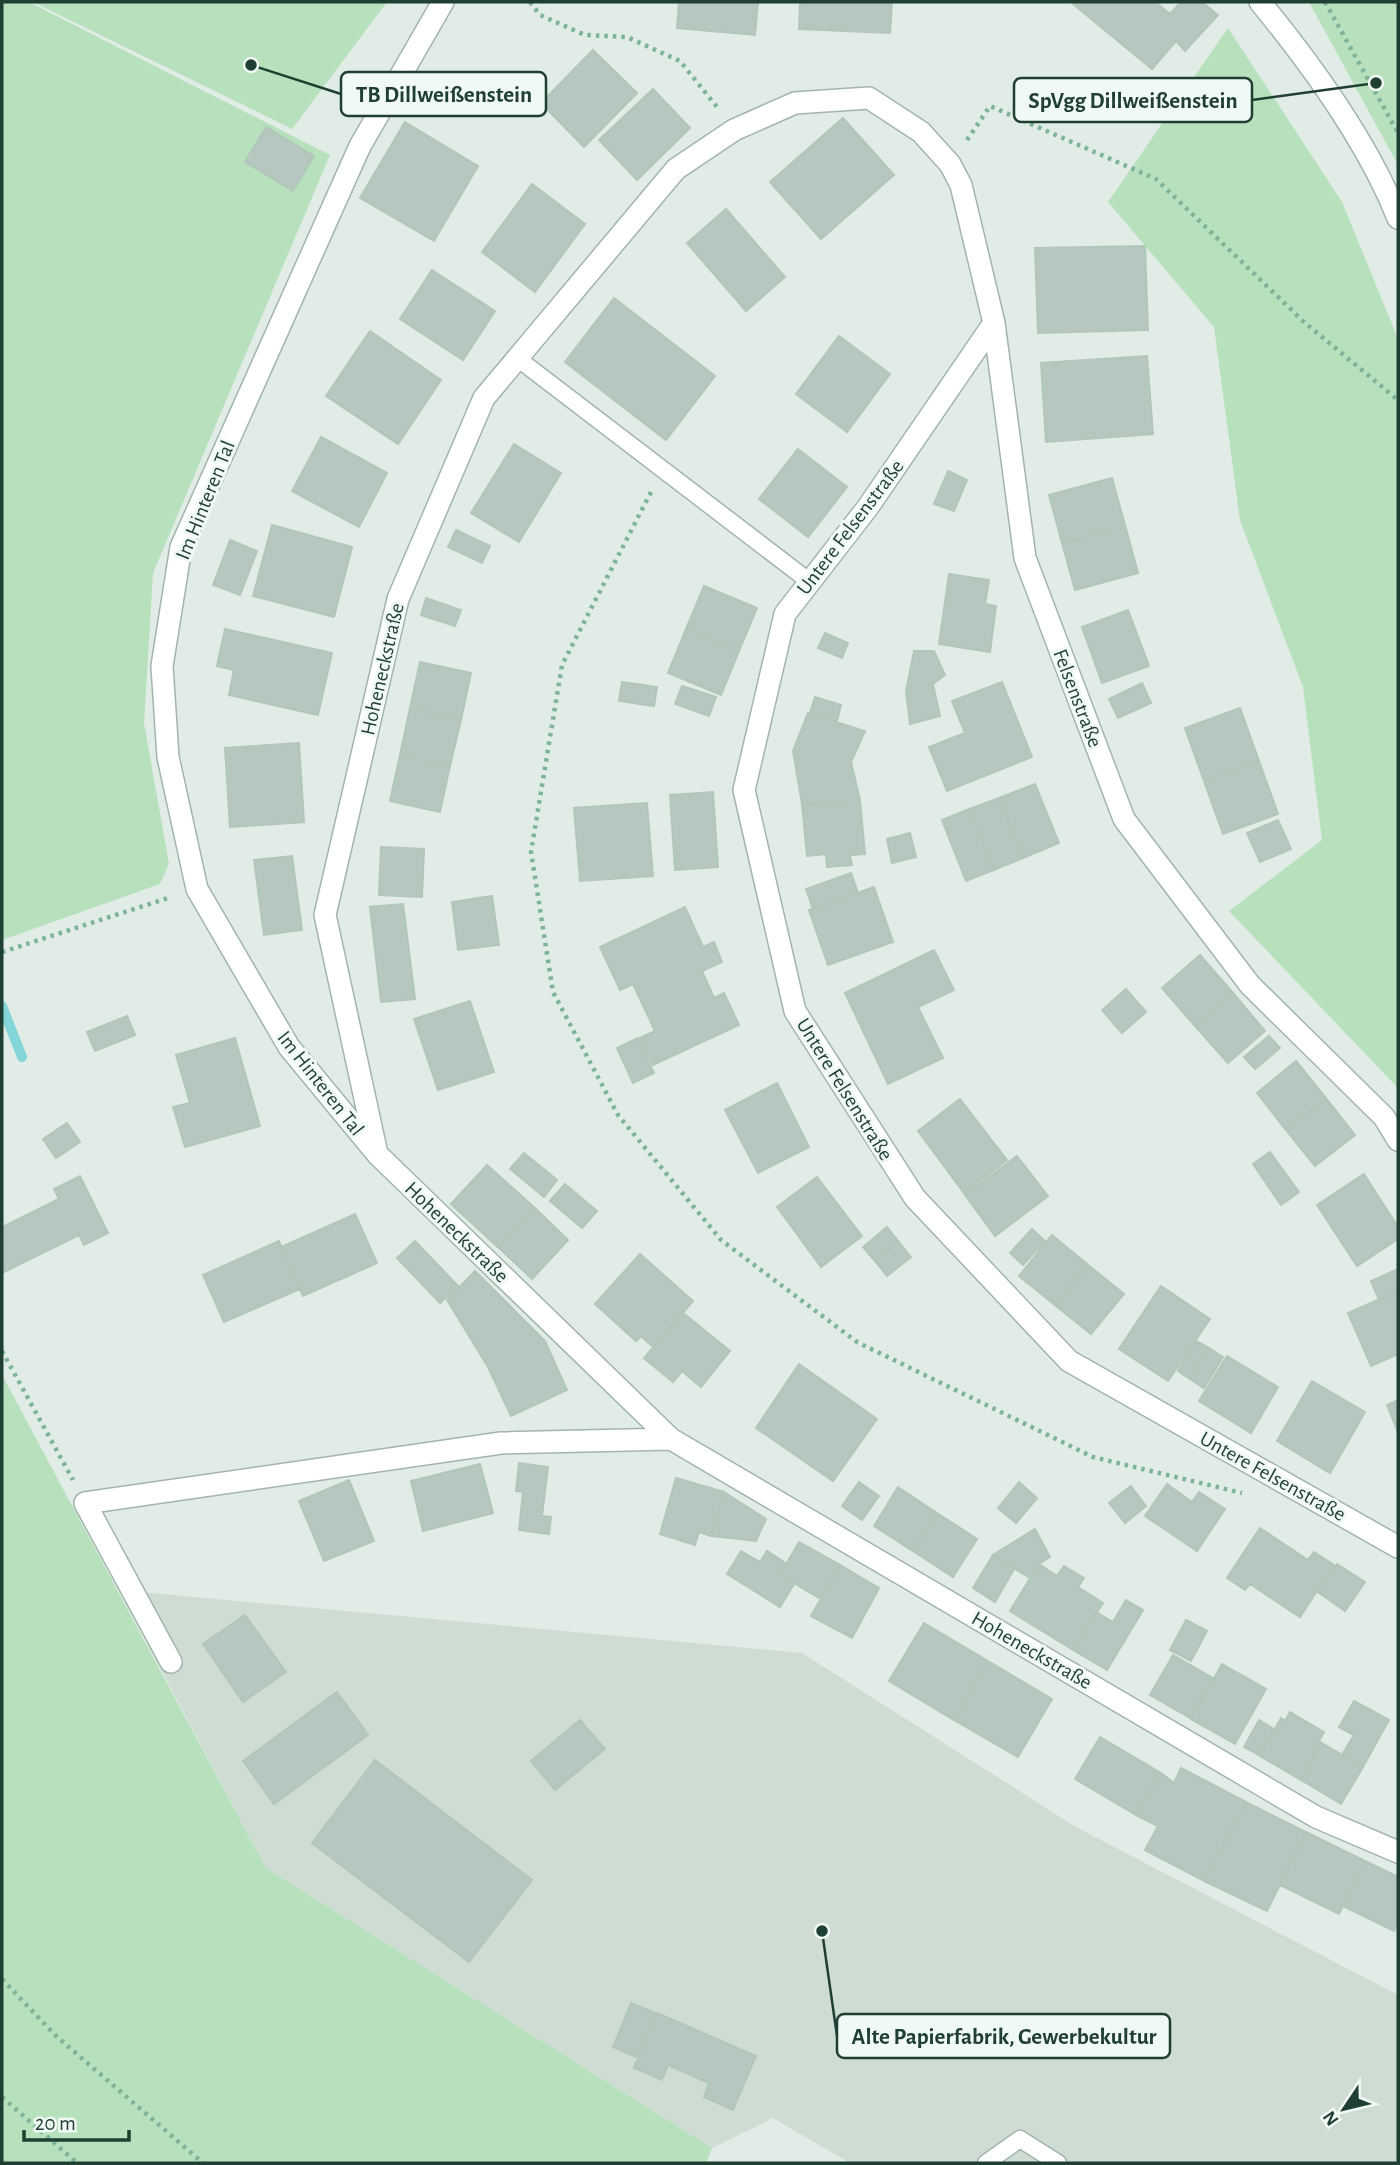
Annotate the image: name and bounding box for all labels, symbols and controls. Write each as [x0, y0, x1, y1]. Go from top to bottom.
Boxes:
callout: TB Dillweißenstein [341, 72, 546, 116]
callout: SpVgg Dillweißenstein [1014, 78, 1252, 122]
text: TB Dillweißenstein [356, 84, 532, 107]
text: SpVgg Dillweißenstein [1028, 90, 1238, 113]
street label: Im Hinteren Tal [172, 438, 239, 563]
street label: Untere Felsenstraße [793, 456, 908, 599]
street label: Hoheneckstraße [357, 601, 408, 737]
street label: Felsenstraße [1049, 646, 1106, 750]
street label: Untere Felsenstraße [792, 1015, 897, 1164]
street label: Im Hinteren Tal [273, 1027, 368, 1140]
street label: Hoheneckstraße [401, 1178, 513, 1287]
street label: Untere Felsenstraße [1196, 1428, 1349, 1525]
street label: Hoheneckstraße [968, 1608, 1095, 1693]
callout: Alte Papierfabrik, Gewerbekultur [837, 2014, 1170, 2058]
text: Alte Papierfabrik, Gewerbekultur [851, 2026, 1157, 2049]
north arrow [1309, 2074, 1379, 2144]
scale bar [24, 2098, 130, 2142]
text: N [1320, 2107, 1343, 2129]
text: 20 m [35, 2113, 76, 2134]

